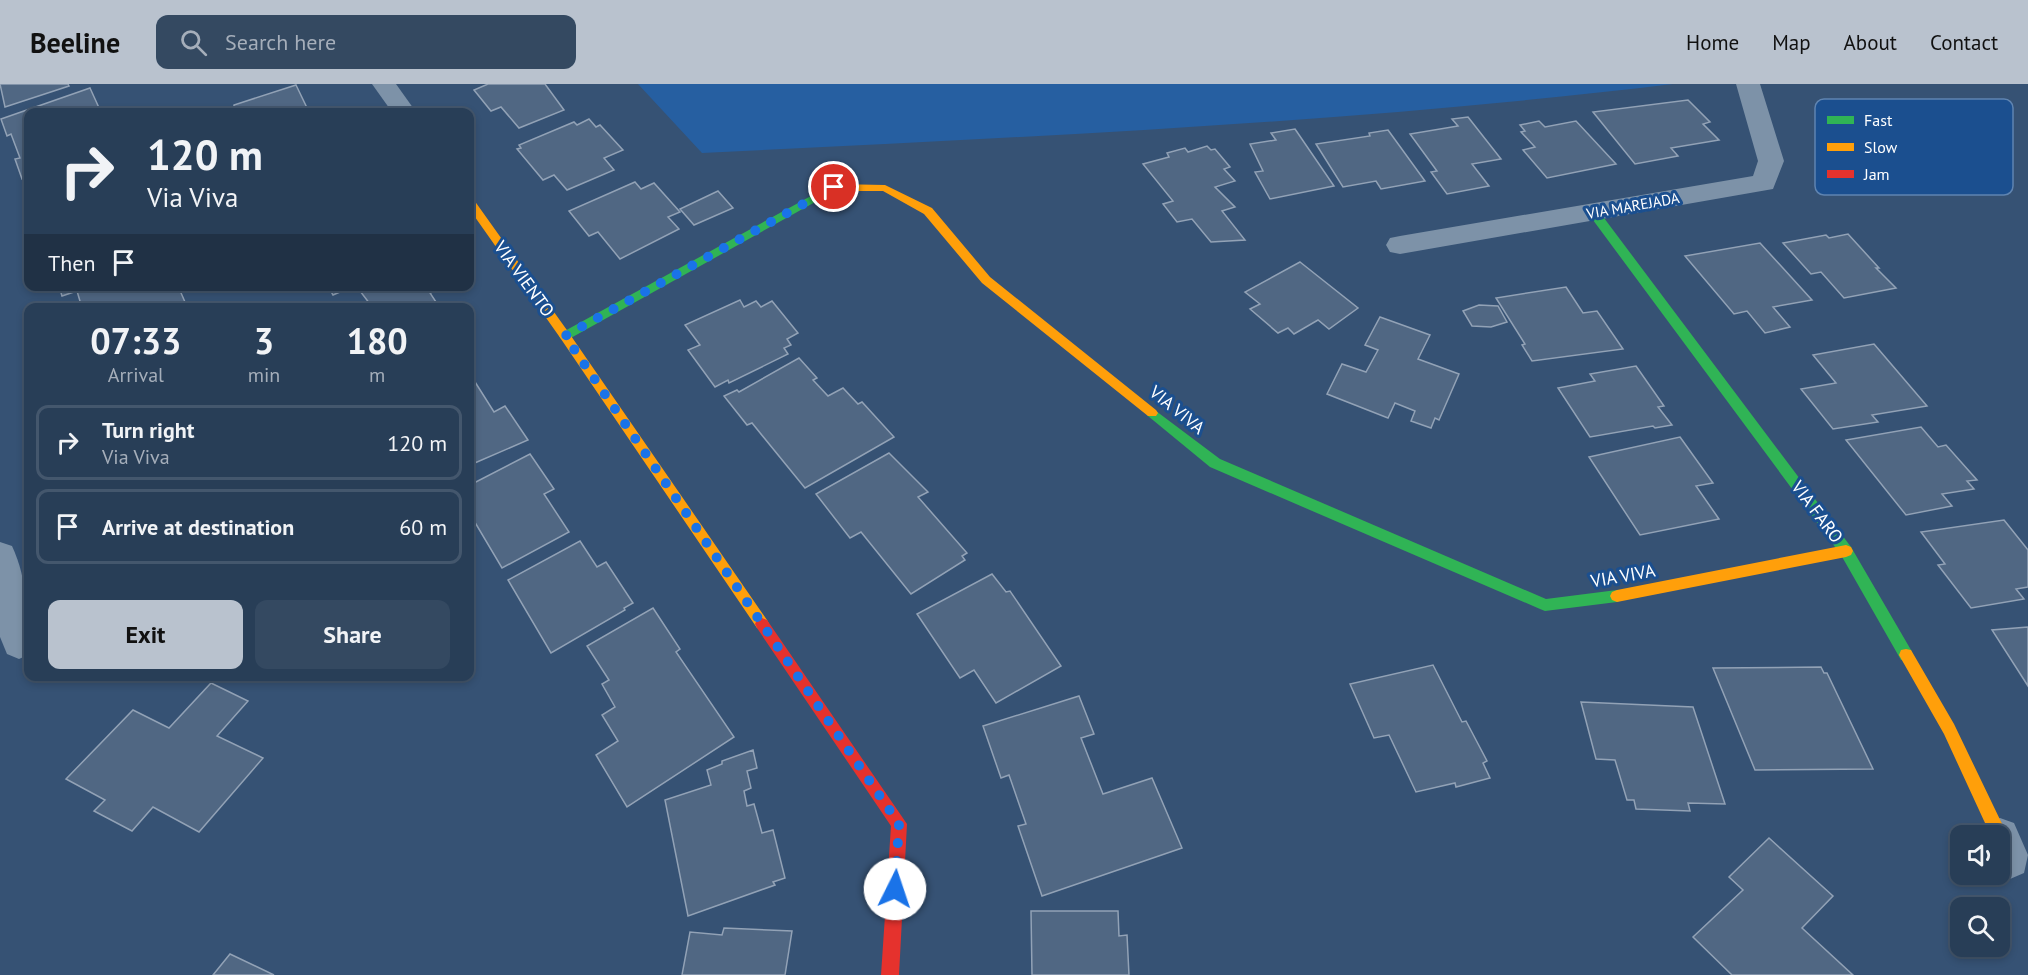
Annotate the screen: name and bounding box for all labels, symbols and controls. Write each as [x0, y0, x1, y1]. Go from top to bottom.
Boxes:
search box [156, 15, 576, 69]
text: Beeline [30, 24, 120, 61]
icon: search [177, 26, 210, 59]
text: Search here [225, 28, 336, 56]
text: Home [1686, 29, 1739, 56]
text: Map [1772, 29, 1811, 56]
text: About [1844, 29, 1897, 56]
text: Contact [1930, 29, 1998, 56]
legend [1815, 99, 2013, 195]
text: Fast [1864, 110, 1893, 130]
text: 120 m [147, 127, 263, 182]
icon: right [48, 132, 126, 210]
text: Slow [1864, 137, 1898, 157]
pin [808, 161, 859, 212]
text: Jam [1863, 164, 1890, 184]
icon: arrive [817, 170, 850, 203]
text: Via Viva [147, 180, 238, 214]
street label: VIA MAREJADA [1584, 188, 1681, 223]
street label: VIA VIENTO [489, 235, 560, 321]
icon: arrive [107, 246, 140, 279]
text: Then [48, 249, 95, 277]
text: 07:33 [90, 317, 182, 364]
text: 3 [254, 317, 274, 364]
text: 180 [347, 317, 408, 364]
text: Arrival [108, 362, 164, 388]
text: min [248, 362, 280, 388]
text: m [369, 362, 385, 388]
street label: VIA VIVA [1144, 380, 1210, 439]
text: Turn right [102, 416, 194, 444]
icon: right [51, 426, 84, 459]
text: 120 m [387, 429, 447, 457]
text: Via Viva [102, 444, 170, 470]
street label: VIA FARO [1786, 475, 1848, 547]
icon: arrive [51, 510, 84, 543]
text: Arrive at destination [102, 513, 294, 541]
text: 60 m [399, 513, 447, 541]
street label: VIA VIVA [1588, 558, 1657, 593]
button: Exit [48, 600, 243, 669]
button: Share [255, 600, 450, 669]
map controls [1950, 825, 2010, 957]
button: sound [1950, 825, 2010, 885]
position arrow [863, 857, 927, 921]
button: search [1950, 897, 2010, 957]

